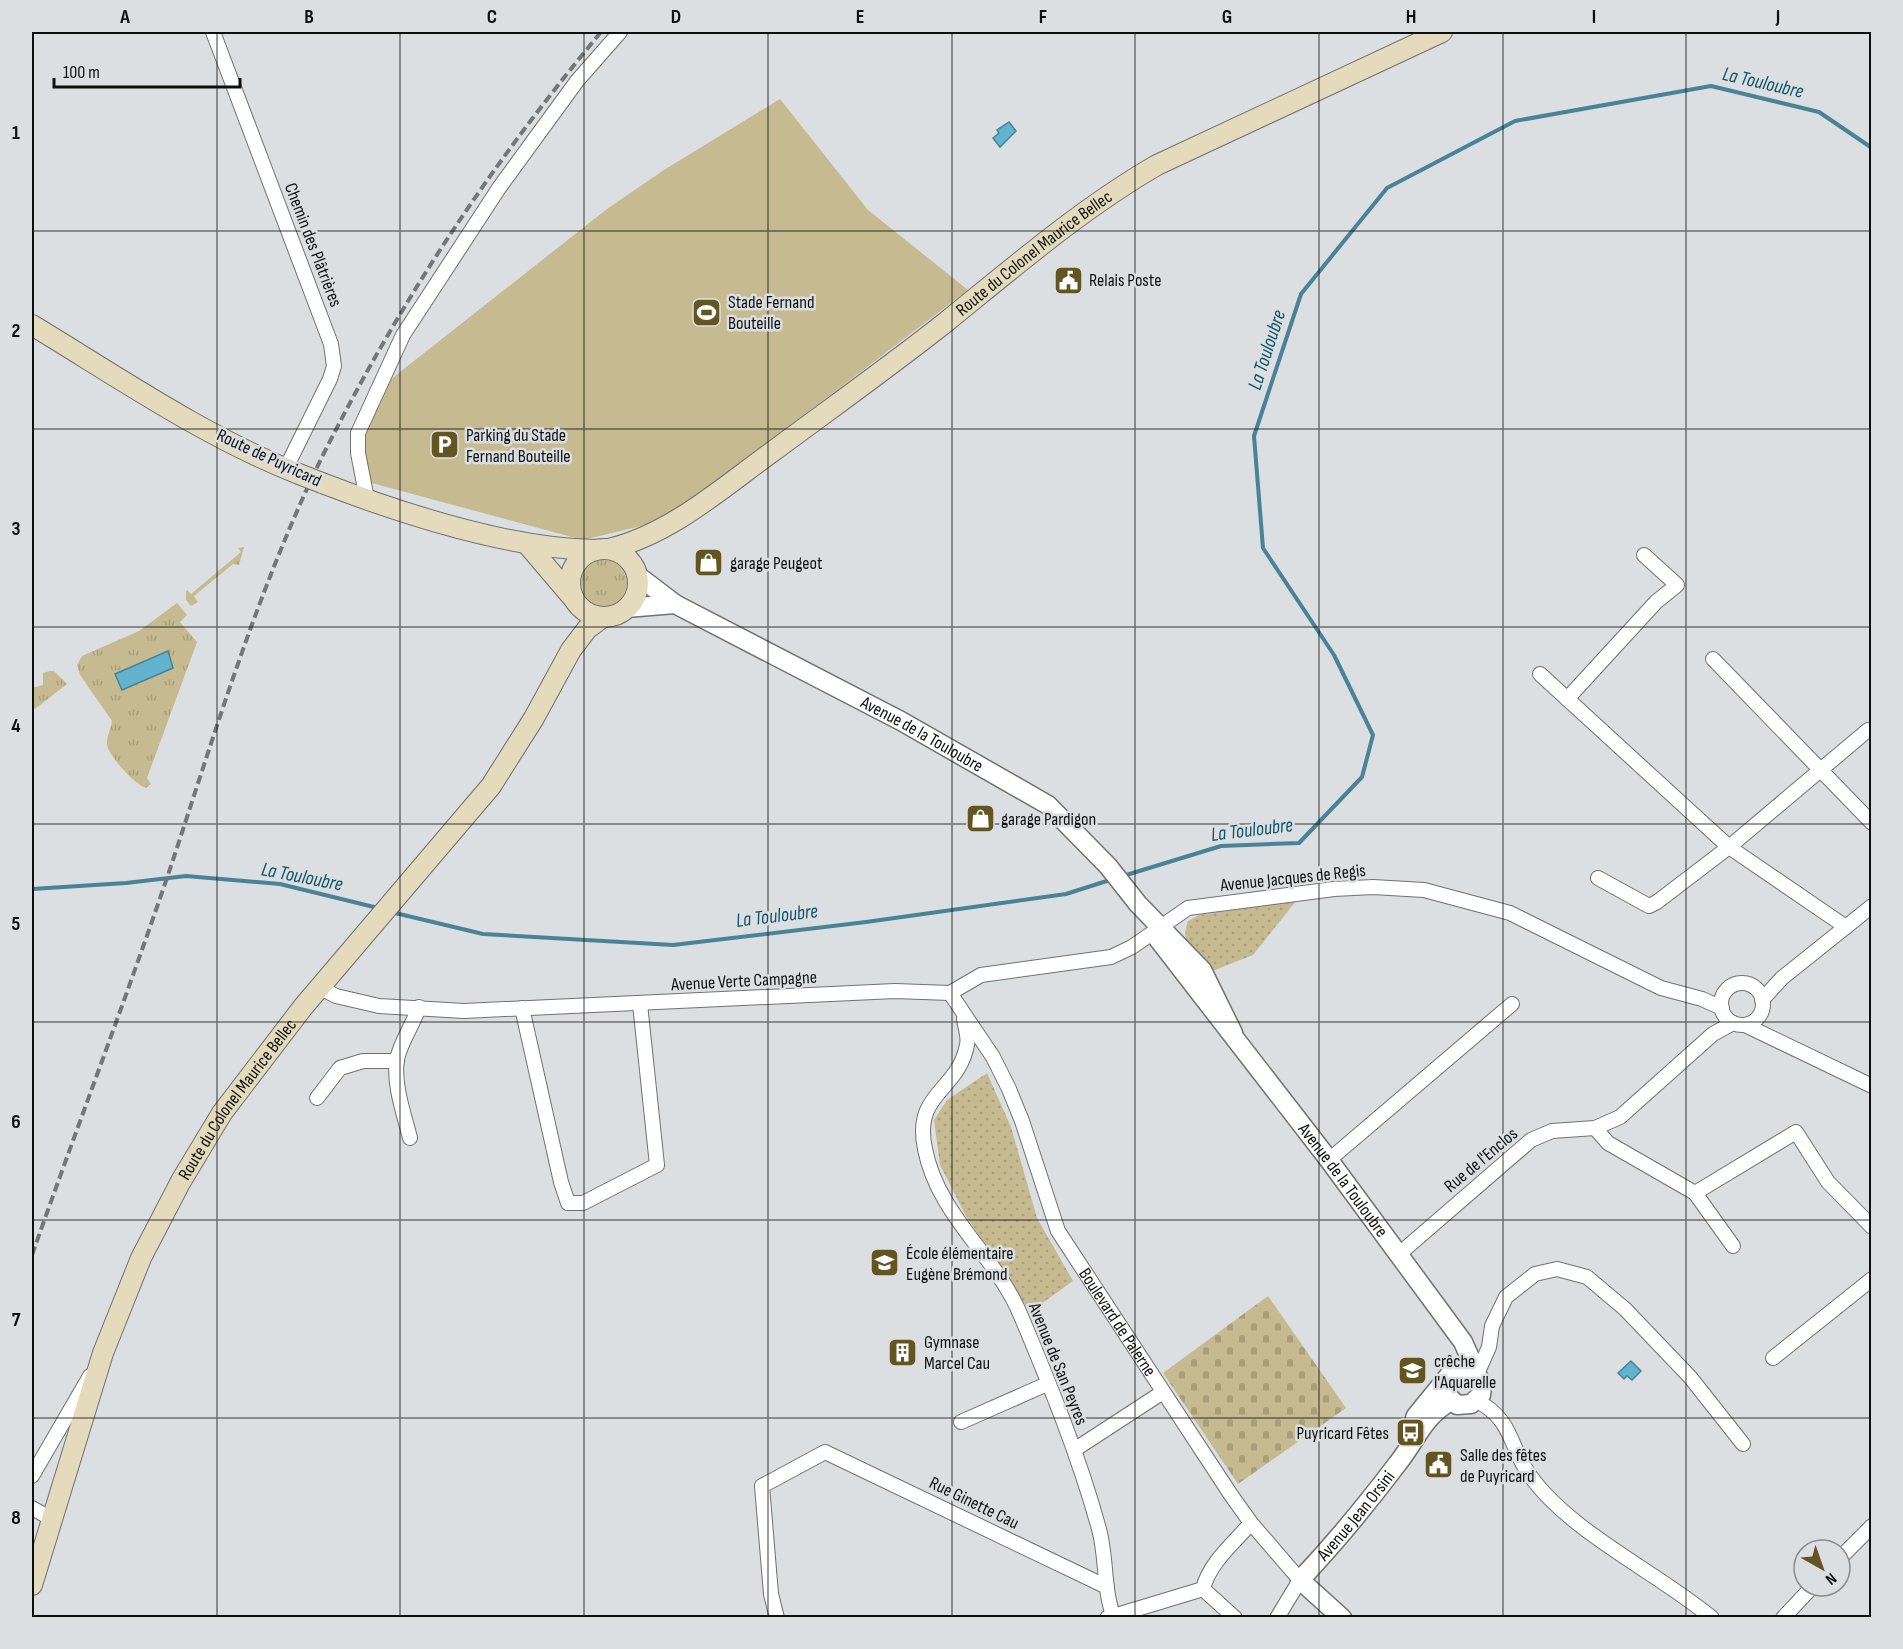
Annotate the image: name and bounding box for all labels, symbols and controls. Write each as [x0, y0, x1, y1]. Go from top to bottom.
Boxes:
text: A [119, 5, 130, 29]
text: B [304, 5, 314, 29]
text: C [487, 5, 497, 29]
text: D [671, 5, 681, 29]
text: E [856, 5, 864, 29]
text: F [1039, 5, 1047, 29]
text: G [1222, 5, 1232, 29]
text: H [1406, 5, 1416, 29]
text: I [1592, 5, 1596, 29]
text: J [1775, 5, 1780, 29]
scale bar [54, 51, 240, 89]
text: 100 m [63, 62, 100, 83]
water label: La Touloubre [1720, 62, 1806, 104]
text: 1 [12, 121, 20, 145]
street label: Chemin des Plâtrières [280, 180, 346, 310]
street label: Route du Colonel Maurice Bellec [952, 186, 1116, 320]
public building icon: Relais Poste [1052, 264, 1084, 296]
place label: Relais Poste [1089, 270, 1161, 291]
place label: Stade Fernand Bouteille [728, 292, 814, 334]
sports icon: Stade Fernand Bouteille [691, 296, 723, 328]
water label: La Touloubre [1243, 307, 1291, 393]
text: 2 [12, 319, 20, 343]
street label: Route de Puyricard [213, 425, 325, 491]
place label: Parking du Stade Fernand Bouteille [466, 425, 571, 467]
parking icon: Parking du Stade Fernand Bouteille [429, 429, 461, 461]
text: 3 [12, 517, 21, 541]
shop icon: garage Peugeot [693, 547, 725, 579]
place label: garage Peugeot [730, 553, 823, 574]
street label: Avenue de la Touloubre [856, 691, 987, 776]
text: 4 [11, 714, 21, 738]
shop icon: garage Pardigon [964, 803, 996, 835]
place label: garage Pardigon [1001, 809, 1096, 830]
water label: La Touloubre [1210, 813, 1295, 847]
water label: La Touloubre [259, 857, 345, 897]
street label: Avenue Jacques de Regis [1218, 860, 1367, 896]
water label: La Touloubre [735, 899, 820, 933]
text: 5 [12, 912, 21, 936]
street label: Avenue Verte Campagne [670, 967, 817, 995]
street label: Route du Colonel Maurice Bellec [174, 1015, 301, 1184]
text: 6 [11, 1110, 21, 1134]
street label: Avenue de la Touloubre [1293, 1118, 1393, 1241]
street label: Rue de l'Enclos [1440, 1123, 1522, 1197]
place label: École élémentaire Eugène Brémond [906, 1243, 1014, 1285]
school or university icon: École élémentaire Eugène Brémond [869, 1247, 901, 1279]
street label: Boulevard de Palerne [1075, 1264, 1161, 1380]
street label: Avenue de San Peyres [1024, 1299, 1092, 1428]
text: 7 [12, 1308, 21, 1332]
place label: Gymnase Marcel Cau [924, 1332, 990, 1374]
building icon: Gymnase Marcel Cau [887, 1336, 919, 1368]
place label: crêche l'Aquarelle [1434, 1351, 1496, 1393]
school or university icon: crêche l'Aquarelle [1397, 1355, 1429, 1387]
bus stop icon: Puyricard Fêtes [1394, 1417, 1426, 1449]
place label: Puyricard Fêtes [1296, 1423, 1389, 1444]
place label: Salle des fêtes de Puyricard [1460, 1445, 1547, 1487]
public building icon: Salle des fêtes de Puyricard [1423, 1449, 1455, 1481]
street label: Avenue Jean Orsini [1312, 1466, 1399, 1565]
street label: Rue Ginette Cau [926, 1472, 1022, 1534]
text: 8 [11, 1506, 21, 1530]
north arrow [1792, 1538, 1852, 1598]
text: N [1821, 1568, 1840, 1588]

